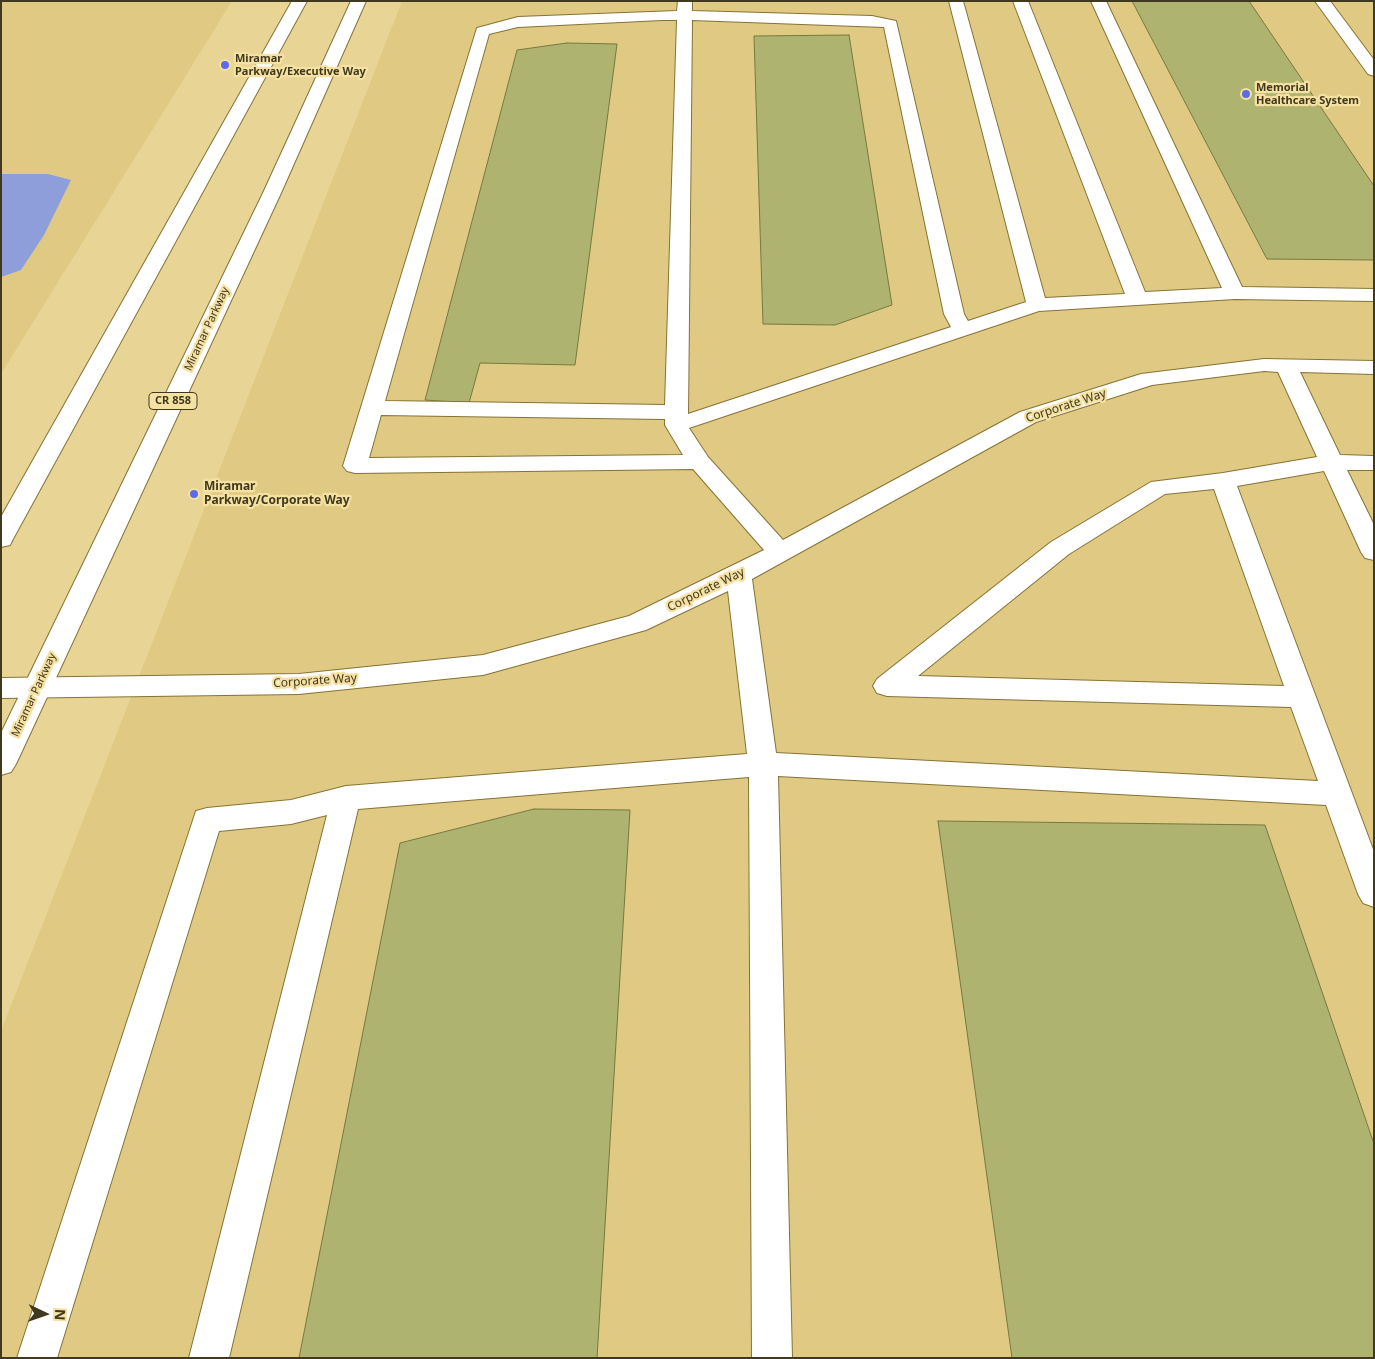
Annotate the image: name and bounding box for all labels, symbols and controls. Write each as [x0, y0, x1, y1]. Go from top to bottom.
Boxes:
place label: Miramar Parkway/Executive Way [235, 52, 366, 78]
marker: Miramar Parkway/Executive Way [219, 59, 231, 71]
place label: Memorial Healthcare System [1256, 81, 1359, 107]
marker: Memorial Healthcare System [1240, 88, 1252, 100]
street label: Miramar Parkway [182, 285, 232, 373]
street label: Corporate Way [1024, 386, 1108, 426]
road number: CR 858 [149, 392, 197, 410]
place label: Miramar Parkway/Corporate Way [204, 480, 350, 508]
marker: Miramar Parkway/Corporate Way [188, 488, 200, 500]
street label: Corporate Way [665, 565, 747, 615]
street label: Miramar Parkway [9, 651, 59, 739]
street label: Corporate Way [273, 671, 357, 691]
north arrow [20, 1289, 70, 1339]
text: N [51, 1309, 70, 1321]

